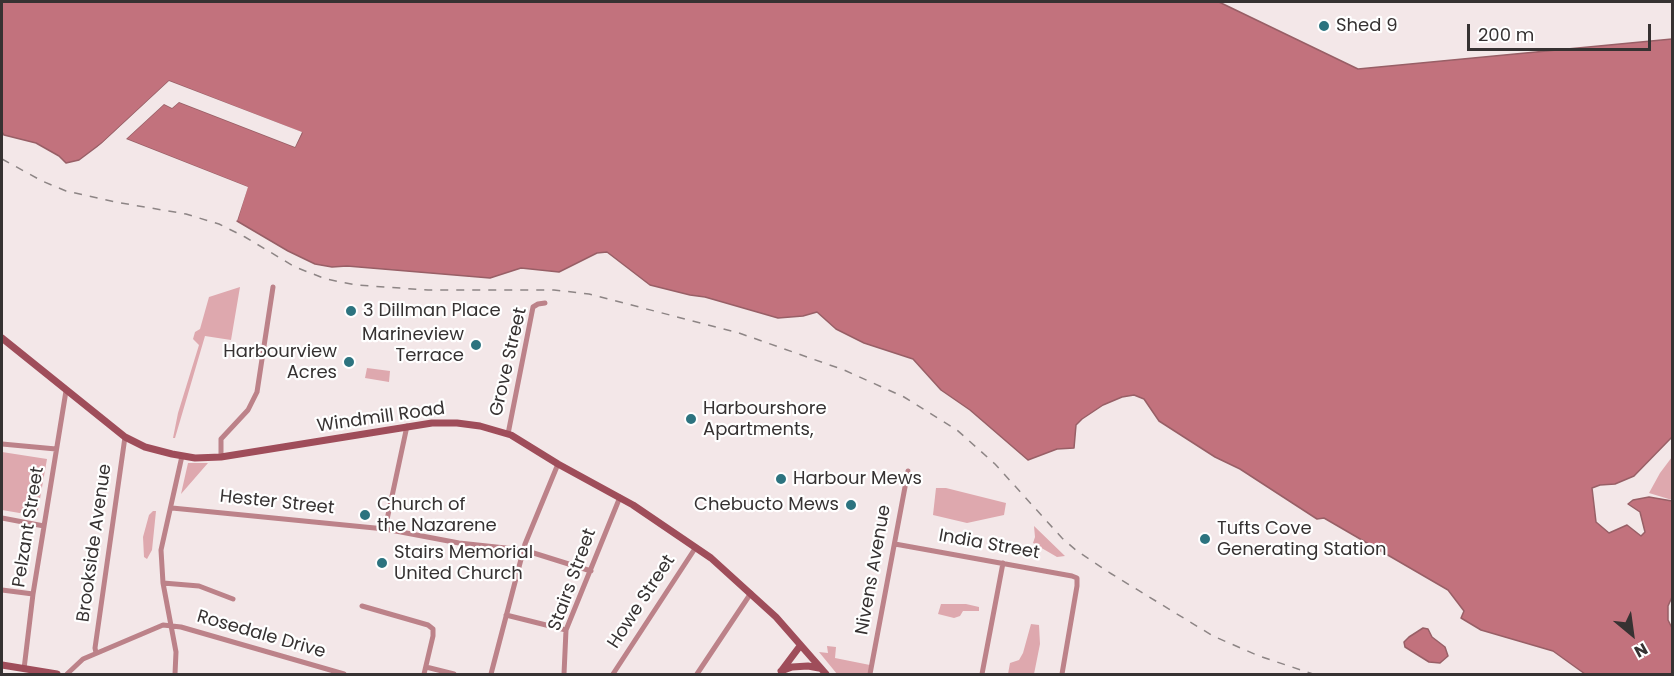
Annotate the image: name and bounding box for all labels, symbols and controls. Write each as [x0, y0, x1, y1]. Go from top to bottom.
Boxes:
scale bar [1470, 12, 1654, 50]
place label: Shed 9 [1336, 15, 1398, 37]
marker: Shed 9 [1317, 19, 1331, 33]
text: 200 m [1478, 22, 1534, 47]
place label: 3 Dillman Place [363, 300, 501, 322]
marker: 3 Dillman Place [344, 304, 358, 318]
street label: Grove Street [486, 305, 532, 419]
place label: Marineview Terrace [362, 324, 464, 366]
marker: Marineview Terrace [469, 338, 483, 352]
place label: Harbourview Acres [223, 341, 337, 384]
marker: Harbourview Acres [342, 355, 356, 369]
street label: Windmill Road [316, 398, 446, 438]
place label: Harbourshore Apartments, [703, 398, 827, 440]
marker: Harbourshore Apartments, [684, 412, 698, 426]
street label: Brookside Avenue [73, 462, 117, 624]
street label: Pelzant Street [9, 465, 49, 589]
place label: Harbour Mews [793, 468, 922, 490]
marker: Harbour Mews [774, 472, 788, 486]
street label: Hester Street [219, 486, 335, 520]
place label: Church of the Nazarene [377, 494, 497, 536]
place label: Chebucto Mews [694, 494, 839, 516]
marker: Chebucto Mews [844, 498, 858, 512]
street label: Nivens Avenue [852, 503, 896, 637]
marker: Church of the Nazarene [358, 508, 372, 522]
place label: Tufts Cove Generating Station [1217, 518, 1387, 560]
street label: India Street [937, 525, 1041, 565]
street label: Stairs Street [544, 526, 602, 634]
marker: Tufts Cove Generating Station [1198, 532, 1212, 546]
place label: Stairs Memorial United Church [394, 542, 533, 584]
street label: Howe Street [604, 551, 680, 653]
marker: Stairs Memorial United Church [375, 556, 389, 570]
north arrow [1602, 604, 1662, 664]
street label: Rosedale Drive [194, 606, 328, 664]
text: N [1630, 637, 1652, 663]

